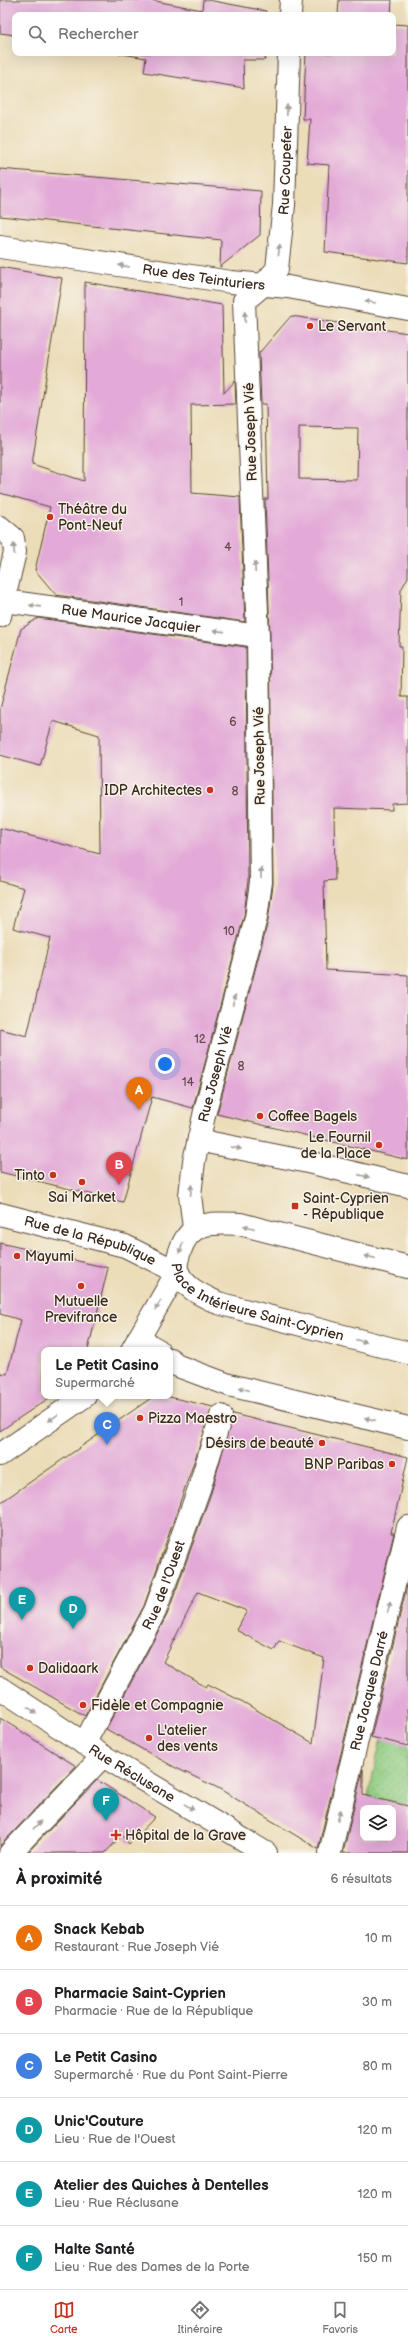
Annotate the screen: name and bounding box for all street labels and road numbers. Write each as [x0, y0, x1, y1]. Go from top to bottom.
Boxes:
street label: Rue Coupefer [275, 125, 296, 216]
street label: Rue des Teinturiers [141, 261, 266, 294]
street label: Rue Joseph Vié [240, 382, 261, 482]
street label: Rue Maurice Jacquier [60, 601, 202, 637]
street label: Rue Joseph Vié [250, 706, 269, 806]
street label: Rue Joseph Vié [195, 1023, 236, 1124]
street label: Rue de la République [22, 1213, 159, 1269]
street label: Place Intérieure Saint-Cyprien [167, 1262, 346, 1345]
street label: Rue de l'Ouest [139, 1538, 189, 1633]
street label: Rue Jacques Darré [347, 1628, 392, 1752]
street label: Rue Réclusane [85, 1741, 178, 1806]

